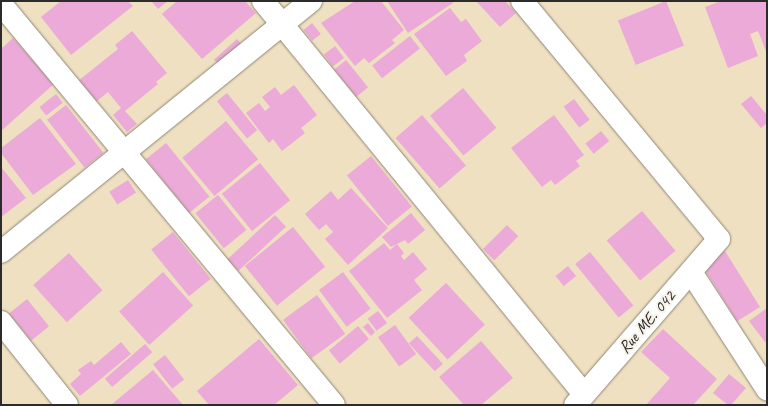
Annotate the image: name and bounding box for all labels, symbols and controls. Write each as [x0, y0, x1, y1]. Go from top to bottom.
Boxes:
street label: Rue ME. 042 [614, 287, 680, 357]

